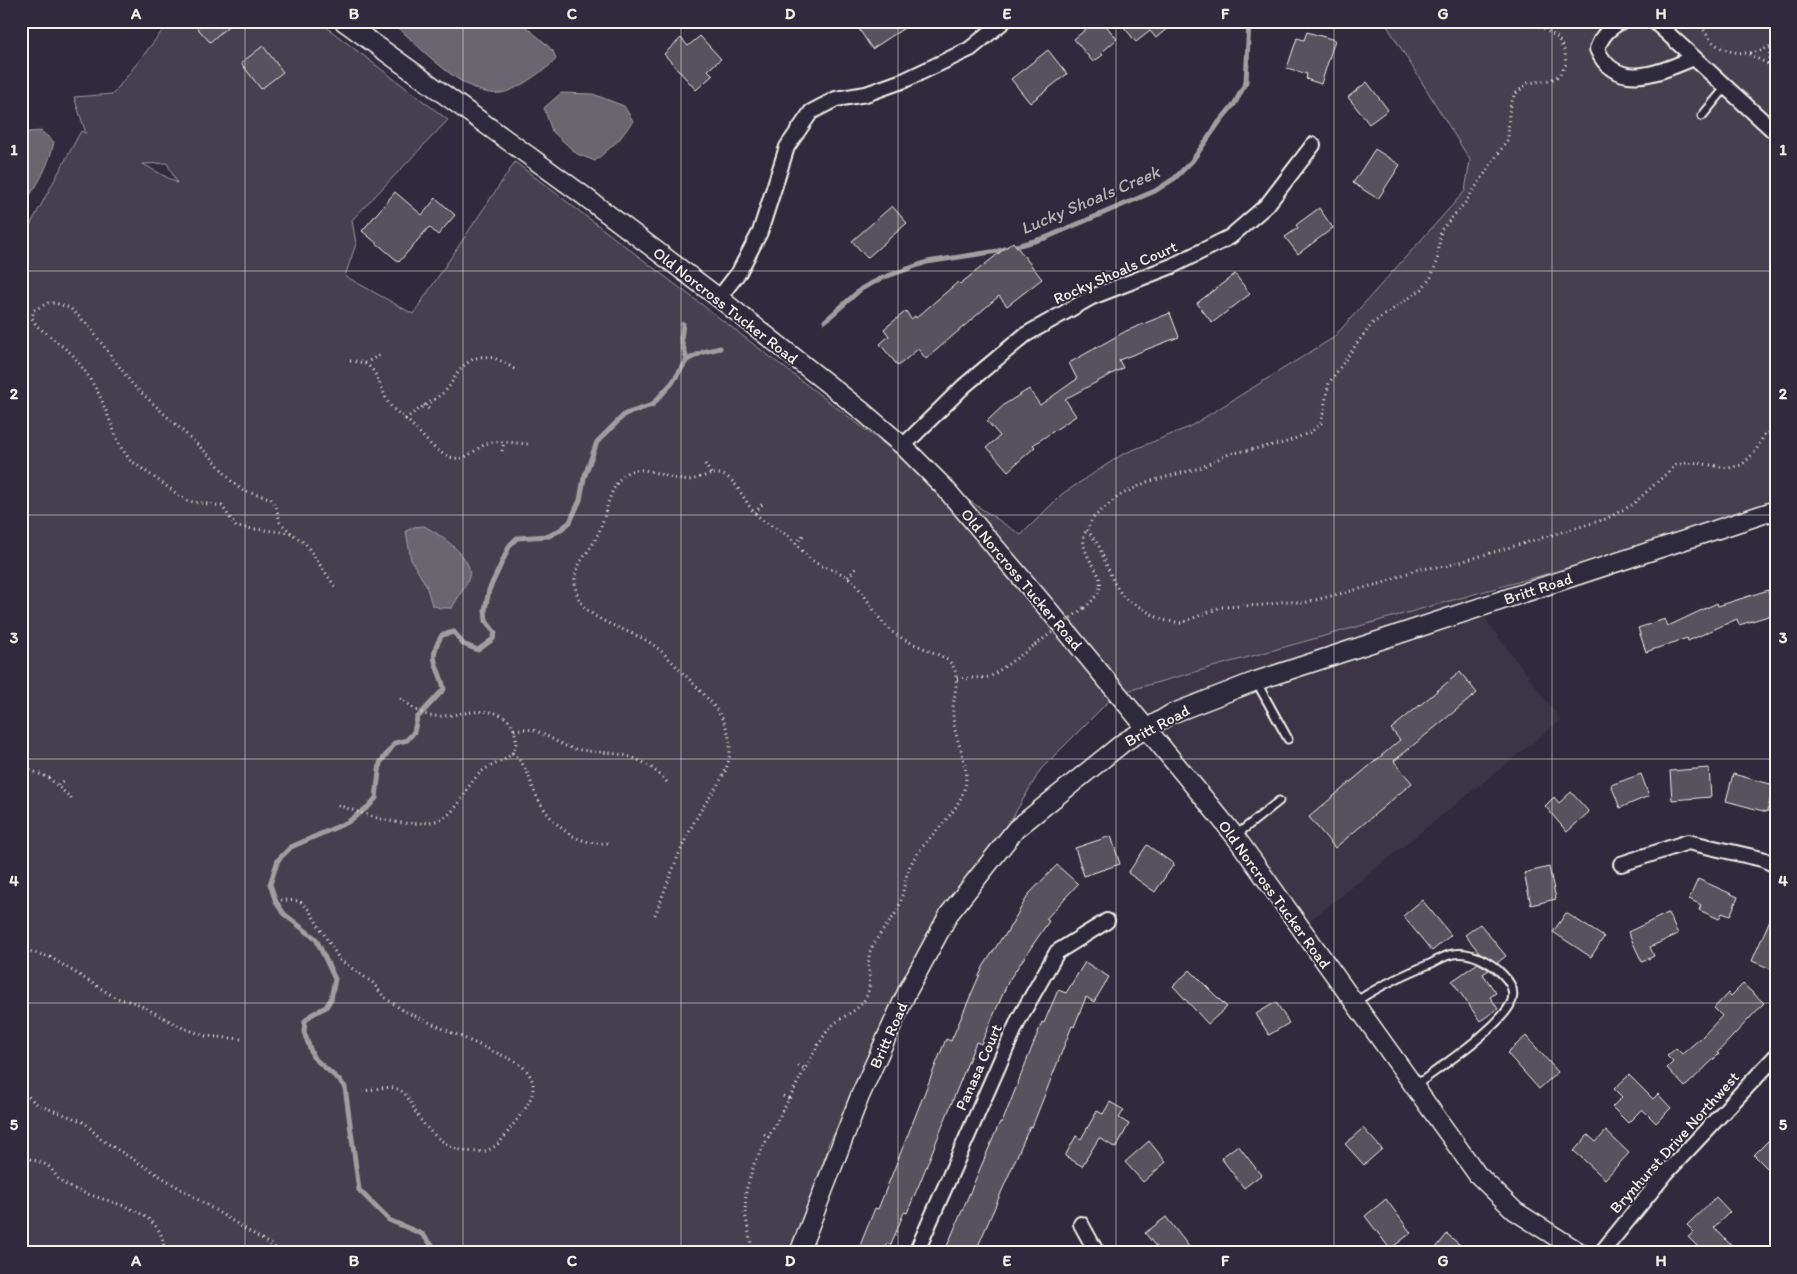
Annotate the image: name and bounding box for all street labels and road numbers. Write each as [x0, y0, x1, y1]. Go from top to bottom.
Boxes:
street label: Rocky Shoals Court [1051, 237, 1180, 308]
street label: Old Norcross Tucker Road [649, 243, 802, 368]
street label: Old Norcross Tucker Road [957, 505, 1087, 654]
street label: Britt Road [1501, 568, 1575, 608]
street label: Britt Road [1121, 700, 1193, 750]
street label: Old Norcross Tucker Road [1214, 816, 1335, 973]
street label: Britt Road [865, 999, 912, 1071]
street label: Panasa Court [951, 1021, 1006, 1113]
street label: Brynhurst Drive Northwest [1606, 1067, 1743, 1217]

